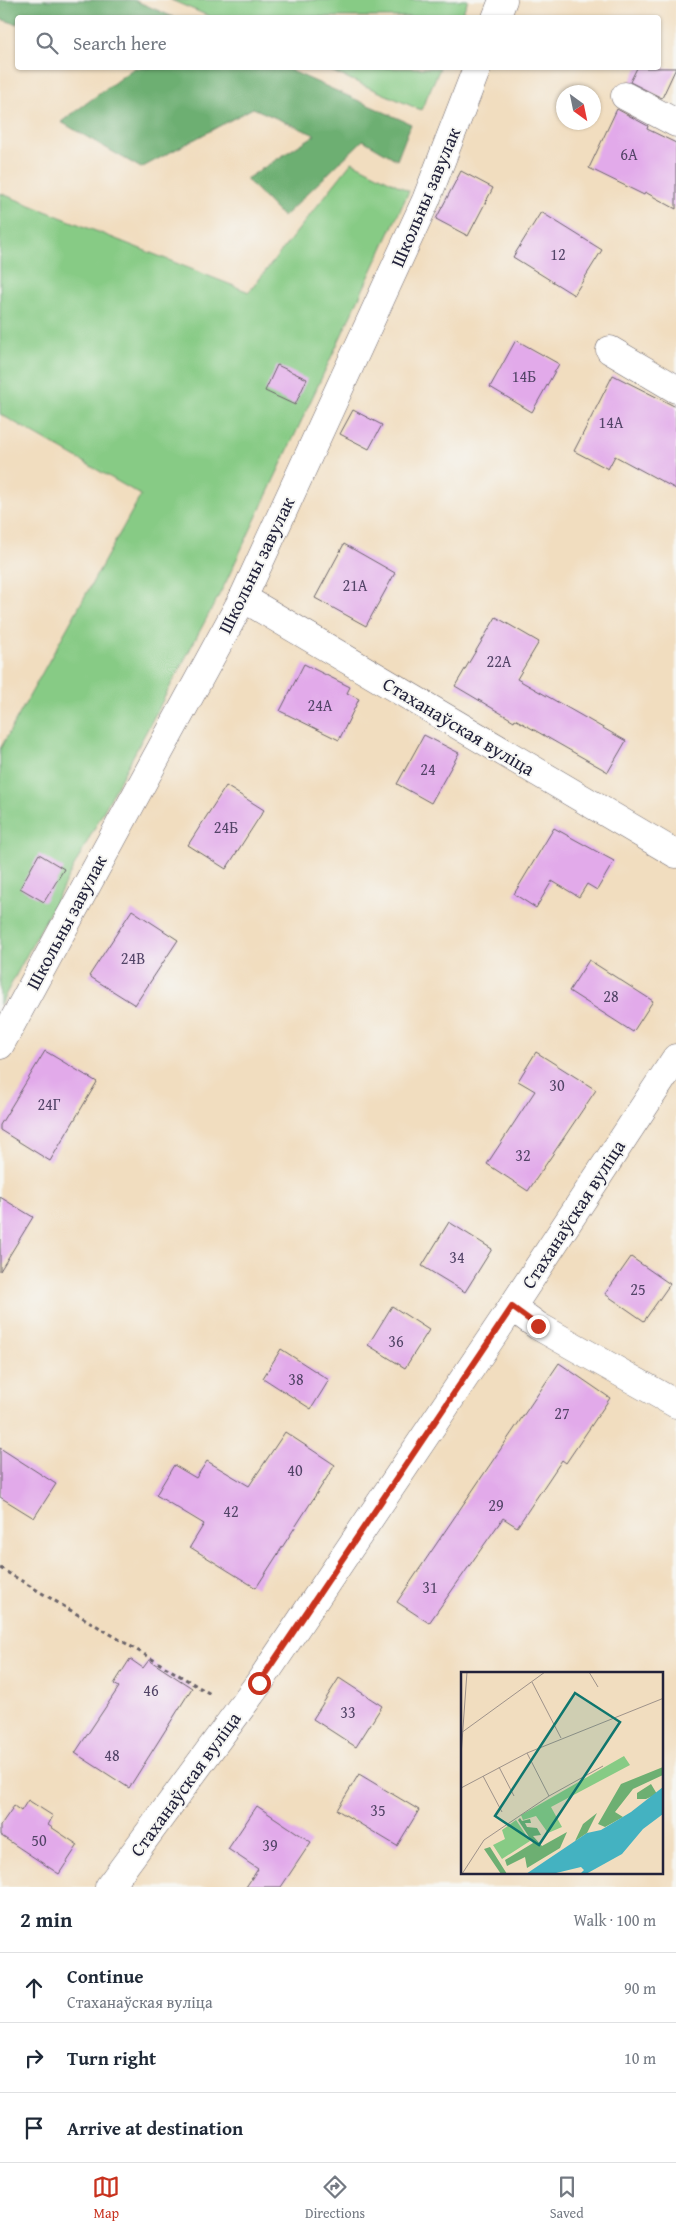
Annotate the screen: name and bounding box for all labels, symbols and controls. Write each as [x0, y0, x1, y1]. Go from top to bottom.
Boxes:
search box [15, 15, 661, 70]
icon: search [33, 29, 61, 57]
text: Search here [73, 29, 167, 57]
north arrow [556, 85, 601, 130]
street label: Школьны завулак [383, 123, 467, 271]
house number: 6А [620, 142, 638, 166]
house number: 12 [550, 242, 566, 266]
house number: 14Б [512, 364, 536, 388]
house number: 14А [598, 410, 624, 434]
street label: Школьны завулак [211, 492, 301, 638]
house number: 21А [342, 573, 368, 597]
house number: 22А [486, 649, 512, 673]
street label: Стаханаўская вуліца [378, 669, 540, 783]
house number: 24А [307, 693, 333, 717]
house number: 24 [420, 757, 436, 781]
house number: 24Б [214, 815, 238, 839]
street label: Школьны завулак [19, 850, 113, 994]
house number: 24В [121, 946, 145, 970]
house number: 28 [603, 984, 619, 1008]
house number: 30 [549, 1073, 565, 1097]
house number: 24Г [37, 1092, 61, 1116]
street label: Стаханаўская вуліца [514, 1134, 632, 1294]
house number: 32 [515, 1143, 531, 1167]
house number: 34 [449, 1245, 465, 1269]
house number: 25 [630, 1277, 646, 1301]
route end [527, 1315, 550, 1338]
house number: 36 [388, 1329, 404, 1353]
house number: 38 [288, 1367, 304, 1391]
house number: 27 [554, 1401, 570, 1425]
house number: 40 [287, 1458, 303, 1482]
house number: 29 [488, 1493, 504, 1517]
house number: 42 [223, 1499, 239, 1523]
house number: 31 [422, 1575, 438, 1599]
route start [248, 1672, 271, 1695]
inset map [461, 1672, 664, 1874]
house number: 46 [143, 1678, 159, 1702]
house number: 33 [340, 1700, 356, 1724]
street label: Стаханаўская вуліца [123, 1706, 247, 1862]
house number: 48 [104, 1743, 120, 1767]
house number: 35 [370, 1798, 386, 1822]
house number: 50 [31, 1828, 47, 1852]
house number: 39 [262, 1833, 278, 1857]
text: 2 min [20, 1904, 72, 1935]
text: Walk · 100 m [573, 1908, 656, 1932]
text: Continue [67, 1962, 144, 1990]
icon: ahead [20, 1974, 48, 2002]
text: 90 m [624, 1976, 656, 2000]
text: Стаханаўская вуліца [67, 1990, 213, 2014]
icon: right [20, 2044, 48, 2072]
text: Turn right [67, 2044, 156, 2072]
text: 10 m [624, 2046, 656, 2070]
icon: arrive [20, 2114, 48, 2142]
text: Arrive at destination [67, 2114, 243, 2142]
tab: Map [92, 2173, 120, 2223]
tab: Directions [305, 2173, 365, 2223]
tab: Saved [550, 2173, 584, 2223]

